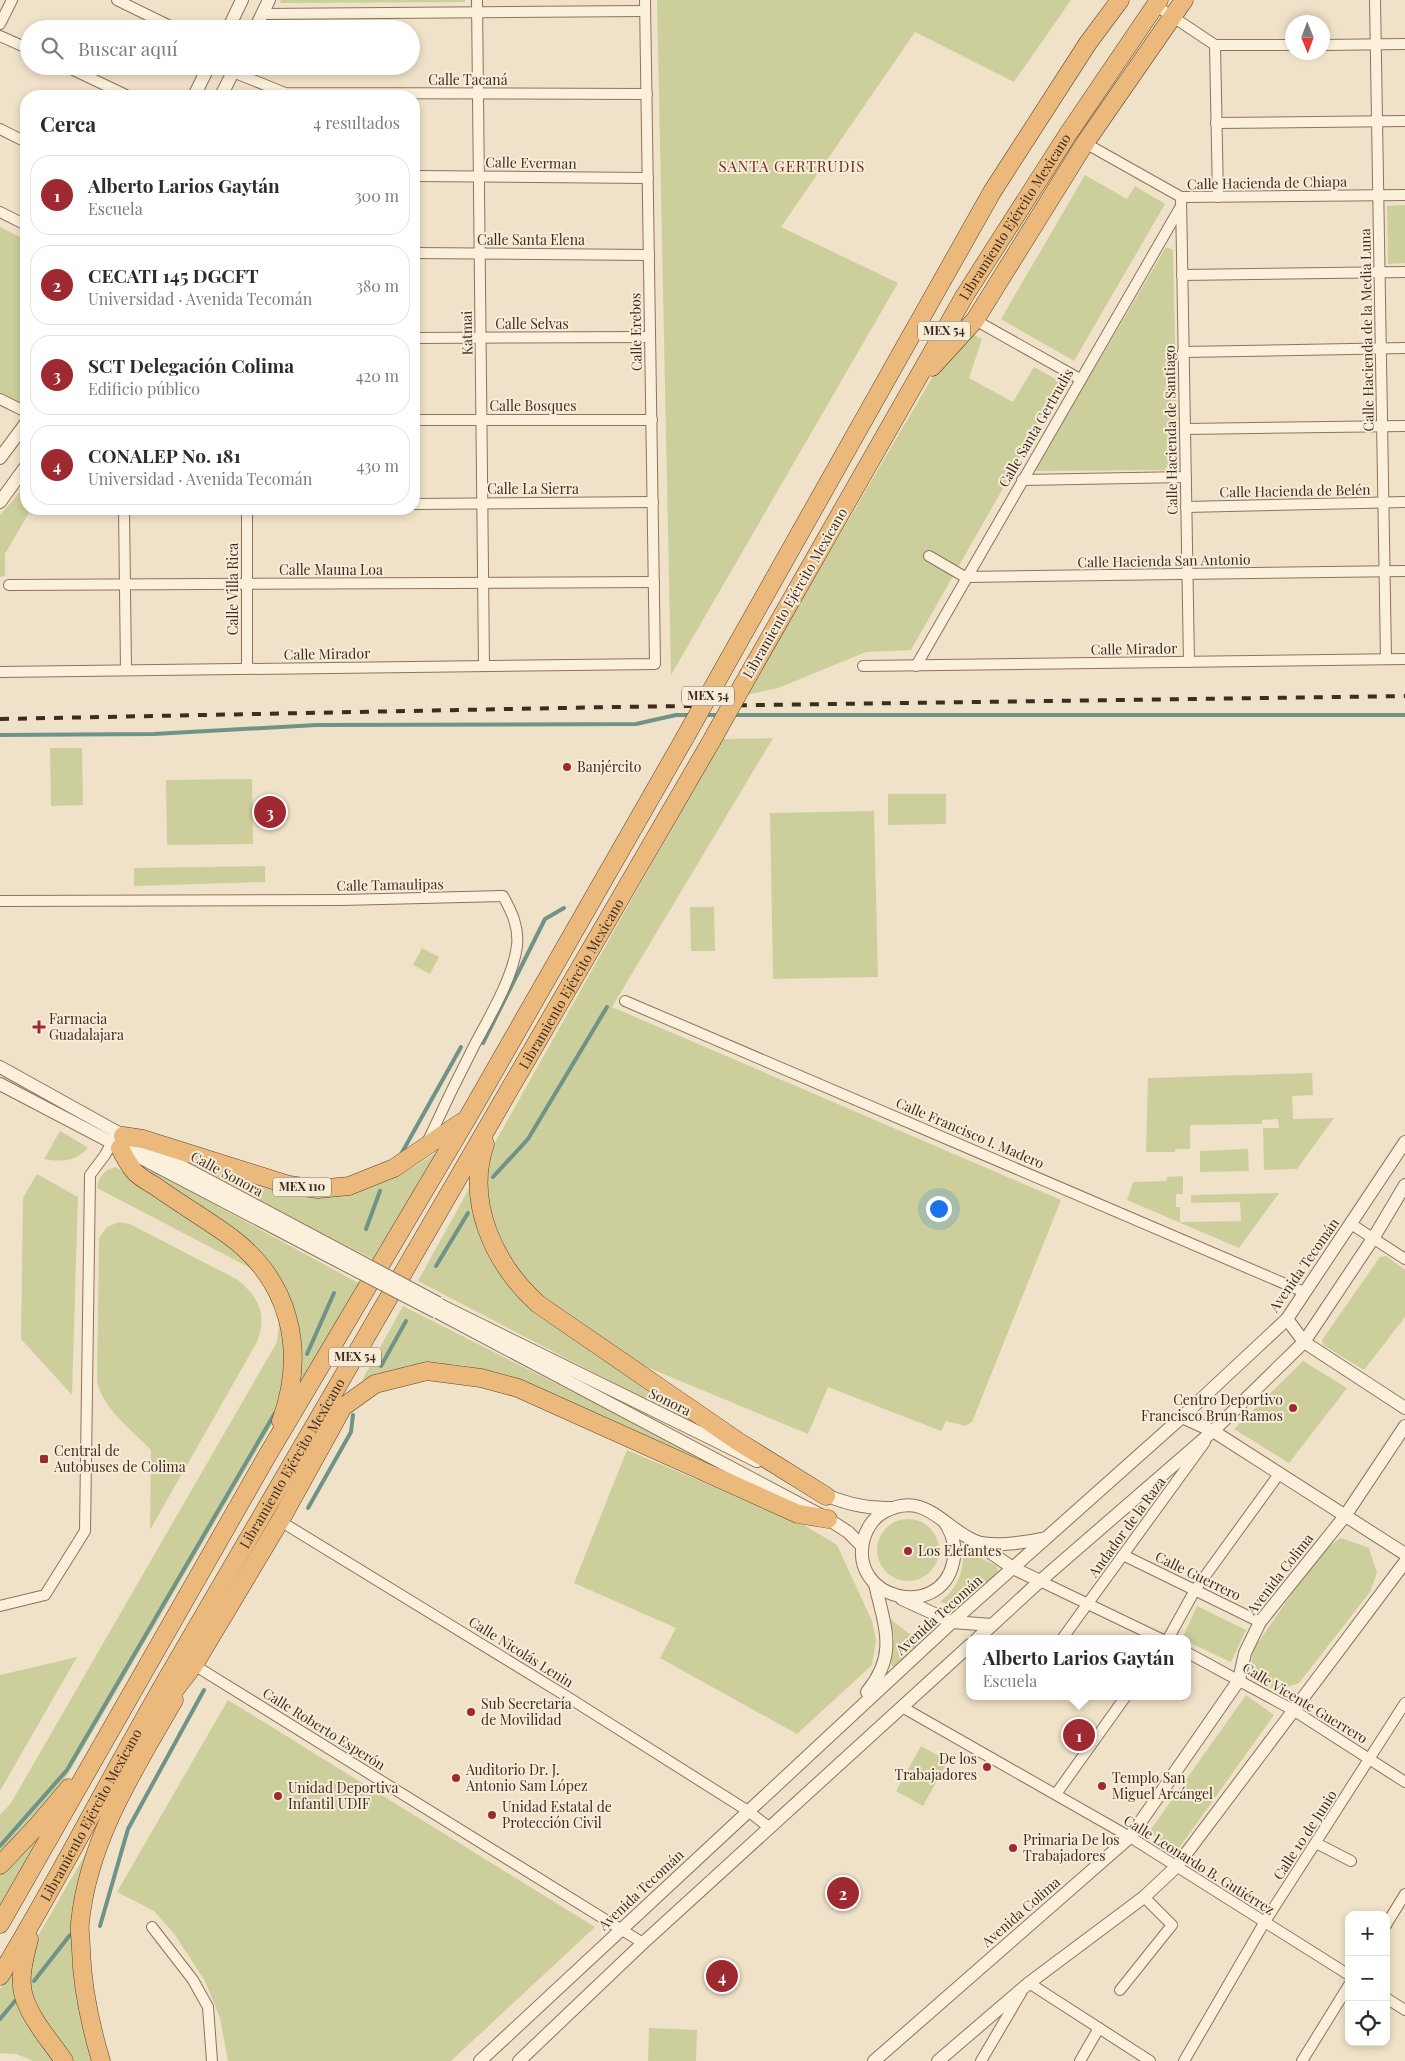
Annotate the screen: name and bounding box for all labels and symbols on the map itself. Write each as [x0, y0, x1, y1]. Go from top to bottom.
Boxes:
north arrow [1285, 15, 1330, 60]
street label: Calle Tacaná [428, 70, 508, 89]
street label: Libramiento Ejército Mexicano [954, 129, 1075, 303]
street label: Calle Everman [485, 152, 577, 173]
district label: SANTA GERTRUDIS [719, 156, 865, 176]
street label: Calle Hacienda de Chiapa [1187, 172, 1347, 193]
street label: Calle Hacienda de la Media Luna [1355, 228, 1378, 432]
street label: Calle Santa Elena [477, 230, 585, 249]
street label: Calle Erebos [625, 293, 646, 371]
street label: Katmai [457, 311, 476, 355]
street label: Calle Selvas [495, 314, 569, 333]
road number: MEX 54 [918, 322, 970, 341]
street label: Calle Hacienda de Santiago [1160, 345, 1181, 515]
street label: Calle Santa Gertrudis [994, 365, 1077, 491]
street label: Calle Bosques [489, 396, 577, 415]
street label: Calle La Sierra [487, 479, 579, 498]
street label: Calle Hacienda de Belén [1219, 480, 1371, 501]
street label: Libramiento Ejército Mexicano [738, 504, 851, 681]
street label: Calle Villa Rica [223, 543, 242, 635]
street label: Calle Hacienda San Antonio [1077, 549, 1251, 572]
street label: Calle Mauna Loa [279, 560, 383, 579]
street label: Calle Mirador [1091, 638, 1178, 659]
street label: Calle Mirador [284, 643, 371, 664]
road number: MEX 54 [682, 686, 734, 706]
place label: Banjército [577, 757, 642, 776]
marker: Banjército [561, 761, 573, 773]
pin: 3 [254, 793, 286, 831]
street label: Calle Tamaulipas [336, 874, 444, 895]
street label: Libramiento Ejército Mexicano [514, 895, 628, 1072]
place label: Farmacia Guadalajara [49, 1009, 124, 1044]
marker: Farmacia Guadalajara [33, 1021, 45, 1033]
street label: Calle Francisco I. Madero [893, 1093, 1048, 1173]
street label: Calle Sonora [188, 1147, 267, 1201]
road number: MEX 110 [273, 1178, 331, 1196]
your location [926, 1196, 952, 1222]
street label: Avenida Tecomán [1264, 1213, 1343, 1316]
road number: MEX 54 [329, 1348, 381, 1366]
street label: Libramiento Ejército Mexicano [235, 1374, 349, 1552]
street label: Sonora [646, 1383, 694, 1420]
place label: Centro Deportivo Francisco Brun Ramos [1141, 1390, 1283, 1425]
marker: Centro Deportivo Francisco Brun Ramos [1287, 1402, 1299, 1414]
place label: Central de Autobuses de Colima [53, 1441, 186, 1476]
marker: Central de Autobuses de Colima [38, 1453, 50, 1465]
street label: Andador de la Raza [1083, 1473, 1169, 1582]
street label: Avenida Colima [1241, 1529, 1317, 1619]
place label: Los Elefantes [918, 1541, 1001, 1560]
marker: Los Elefantes [902, 1545, 914, 1557]
street label: Calle Guerrero [1152, 1547, 1244, 1605]
street label: Avenida Tecomán [890, 1570, 987, 1659]
street label: Calle Nicolás Lenin [465, 1612, 578, 1692]
street label: Calle Vicente Guerrero [1239, 1658, 1372, 1748]
street label: Calle Roberto Esperón [259, 1683, 390, 1774]
place label: Sub Secretaría de Movilidad [481, 1694, 572, 1729]
marker: Sub Secretaría de Movilidad [465, 1706, 477, 1718]
pin: 1 [1063, 1716, 1095, 1754]
street label: Libramiento Ejército Mexicano [36, 1725, 146, 1904]
place label: De los Trabajadores [894, 1749, 977, 1784]
place label: Auditorio Dr. J. Antonio Sam López [465, 1760, 588, 1795]
marker: De los Trabajadores [981, 1761, 993, 1773]
place label: Templo San Miguel Arcángel [1112, 1768, 1213, 1803]
marker: Auditorio Dr. J. Antonio Sam López [450, 1772, 462, 1784]
place label: Unidad Deportiva Infantil UDIF [288, 1778, 399, 1813]
marker: Templo San Miguel Arcángel [1096, 1780, 1108, 1792]
street label: Calle 10 de Junio [1268, 1786, 1341, 1883]
marker: Unidad Deportiva Infantil UDIF [272, 1790, 284, 1802]
place label: Unidad Estatal de Protección Civil [502, 1797, 612, 1832]
marker: Unidad Estatal de Protección Civil [486, 1809, 498, 1821]
street label: Calle Leonardo B. Gutiérrez [1120, 1810, 1279, 1919]
place label: Primaria De los Trabajadores [1023, 1830, 1120, 1865]
marker: Primaria De los Trabajadores [1007, 1842, 1019, 1854]
street label: Avenida Tecomán [593, 1845, 688, 1935]
street label: Avenida Colima [977, 1872, 1064, 1952]
pin: 2 [827, 1874, 859, 1912]
pin: 4 [706, 1957, 738, 1995]

